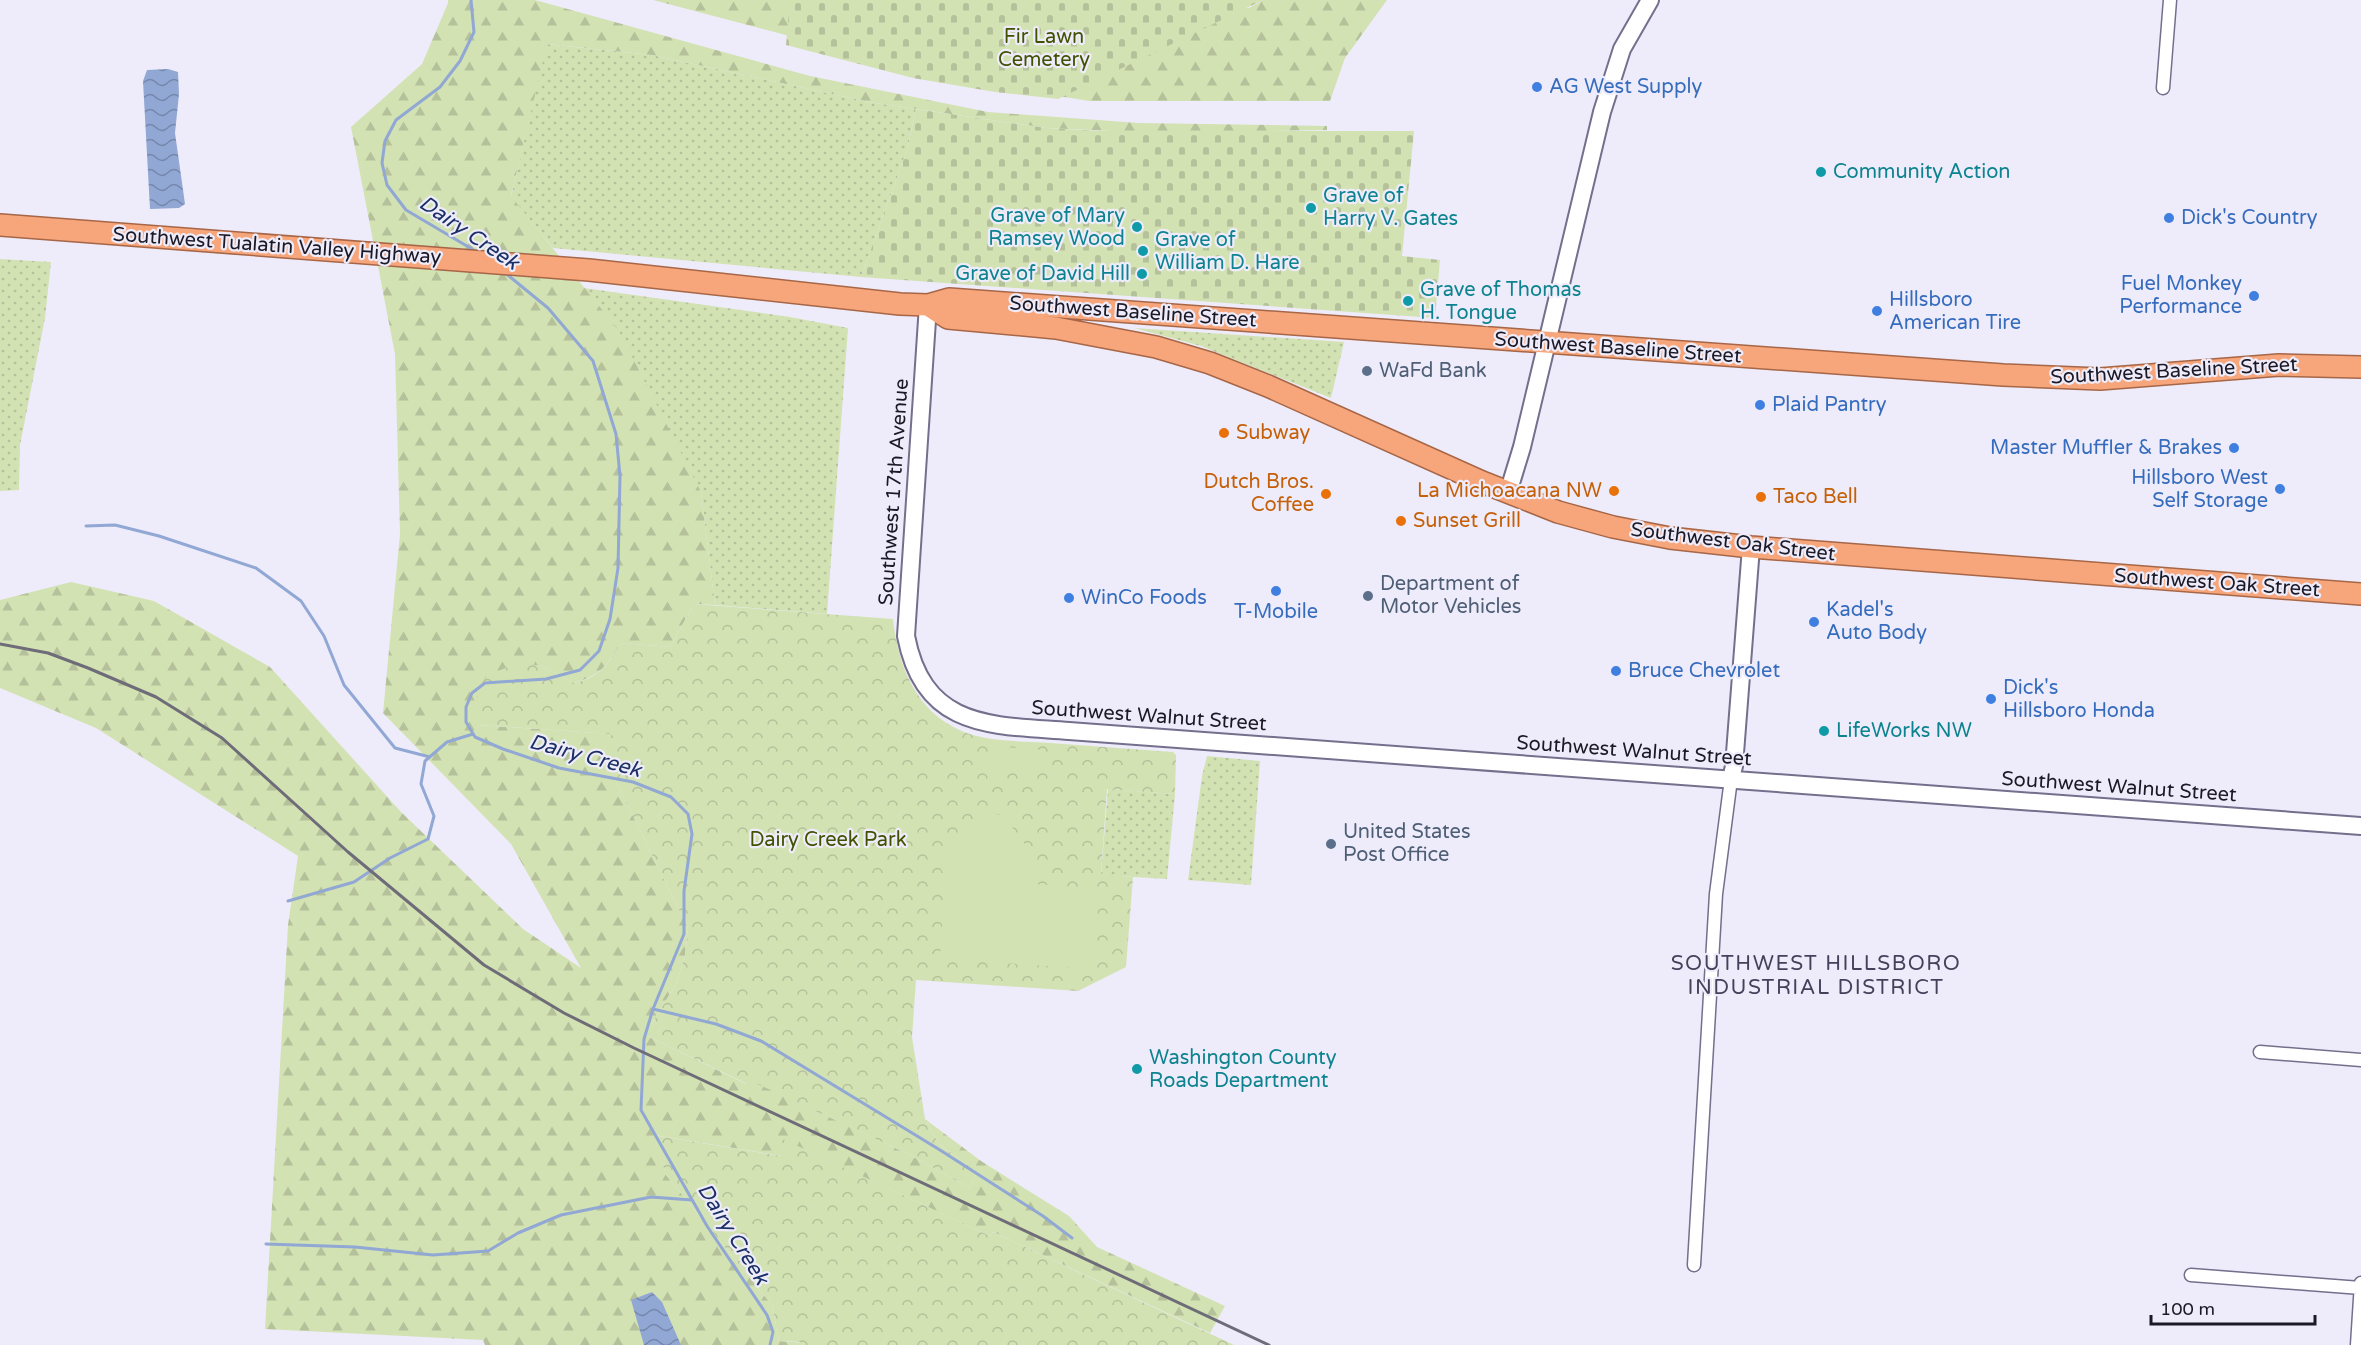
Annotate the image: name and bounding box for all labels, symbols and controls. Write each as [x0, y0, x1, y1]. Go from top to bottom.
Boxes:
park label: Fir Lawn Cemetery [998, 25, 1090, 72]
place label: AG West Supply [1549, 75, 1703, 99]
marker: AG West Supply [1530, 80, 1544, 94]
place label: Community Action [1833, 160, 2011, 184]
marker: Community Action [1814, 165, 1828, 179]
place label: Grave of Harry V. Gates [1323, 184, 1458, 231]
water label: Dairy Creek [414, 191, 525, 276]
marker: Grave of Harry V. Gates [1304, 201, 1318, 215]
place label: Grave of Mary Ramsey Wood [988, 204, 1125, 251]
place label: Dick's Country [2181, 206, 2318, 230]
marker: Dick's Country [2162, 211, 2176, 225]
marker: Grave of Mary Ramsey Wood [1130, 220, 1144, 234]
street label: Southwest Tualatin Valley Highway [112, 223, 442, 269]
place label: Grave of William D. Hare [1155, 228, 1300, 275]
marker: Grave of William D. Hare [1136, 244, 1150, 258]
place label: Grave of David Hill [955, 262, 1130, 286]
marker: Grave of David Hill [1135, 267, 1149, 281]
place label: Fuel Monkey Performance [2119, 272, 2242, 319]
place label: Grave of Thomas H. Tongue [1420, 278, 1581, 325]
place label: Hillsboro American Tire [1889, 288, 2021, 335]
marker: Fuel Monkey Performance [2247, 289, 2261, 303]
street label: Southwest Baseline Street [1009, 291, 1258, 333]
marker: Grave of Thomas H. Tongue [1401, 294, 1415, 308]
marker: Hillsboro American Tire [1870, 304, 1884, 318]
street label: Southwest Baseline Street [1494, 327, 1743, 369]
street label: Southwest Baseline Street [2050, 353, 2299, 389]
place label: WaFd Bank [1379, 359, 1487, 383]
marker: WaFd Bank [1360, 364, 1374, 378]
street label: Southwest 17th Avenue [874, 378, 914, 606]
place label: Plaid Pantry [1772, 393, 1887, 417]
marker: Plaid Pantry [1753, 398, 1767, 412]
place label: Subway [1236, 421, 1311, 445]
marker: Subway [1217, 426, 1231, 440]
place label: Master Muffler & Brakes [1990, 436, 2222, 460]
marker: Master Muffler & Brakes [2227, 441, 2241, 455]
place label: Hillsboro West Self Storage [2131, 466, 2268, 513]
place label: Dutch Bros. Coffee [1203, 470, 1314, 517]
place label: La Michoacana NW [1417, 479, 1602, 503]
marker: Hillsboro West Self Storage [2273, 482, 2287, 496]
marker: La Michoacana NW [1607, 484, 1621, 498]
place label: Taco Bell [1773, 485, 1858, 509]
marker: Dutch Bros. Coffee [1319, 487, 1333, 501]
marker: Taco Bell [1754, 490, 1768, 504]
place label: Sunset Grill [1413, 509, 1521, 533]
marker: Sunset Grill [1394, 514, 1408, 528]
street label: Southwest Oak Street [1629, 518, 1837, 567]
street label: Southwest Oak Street [2113, 564, 2321, 602]
place label: Department of Motor Vehicles [1380, 572, 1521, 619]
marker: T-Mobile [1269, 584, 1283, 598]
place label: WinCo Foods [1081, 586, 1207, 610]
marker: Department of Motor Vehicles [1361, 589, 1375, 603]
marker: WinCo Foods [1062, 591, 1076, 605]
place label: Kadel's Auto Body [1826, 598, 1927, 645]
place label: T-Mobile [1234, 600, 1318, 624]
marker: Kadel's Auto Body [1807, 615, 1821, 629]
place label: Bruce Chevrolet [1628, 659, 1780, 683]
marker: Bruce Chevrolet [1609, 664, 1623, 678]
place label: Dick's Hillsboro Honda [2003, 676, 2155, 723]
marker: Dick's Hillsboro Honda [1984, 692, 1998, 706]
street label: Southwest Walnut Street [1031, 696, 1268, 736]
place label: LifeWorks NW [1836, 719, 1972, 743]
marker: LifeWorks NW [1817, 724, 1831, 738]
water label: Dairy Creek [526, 729, 645, 783]
street label: Southwest Walnut Street [1516, 731, 1753, 771]
street label: Southwest Walnut Street [2001, 767, 2238, 807]
place label: United States Post Office [1343, 820, 1471, 867]
park label: Dairy Creek Park [749, 828, 907, 852]
marker: United States Post Office [1324, 837, 1338, 851]
district label: SOUTHWEST HILLSBORO INDUSTRIAL DISTRICT [1671, 951, 1961, 1000]
place label: Washington County Roads Department [1149, 1046, 1337, 1093]
marker: Washington County Roads Department [1130, 1062, 1144, 1076]
water label: Dairy Creek [692, 1179, 775, 1291]
scale bar [2151, 1288, 2314, 1326]
text: 100 m [2160, 1298, 2215, 1320]

